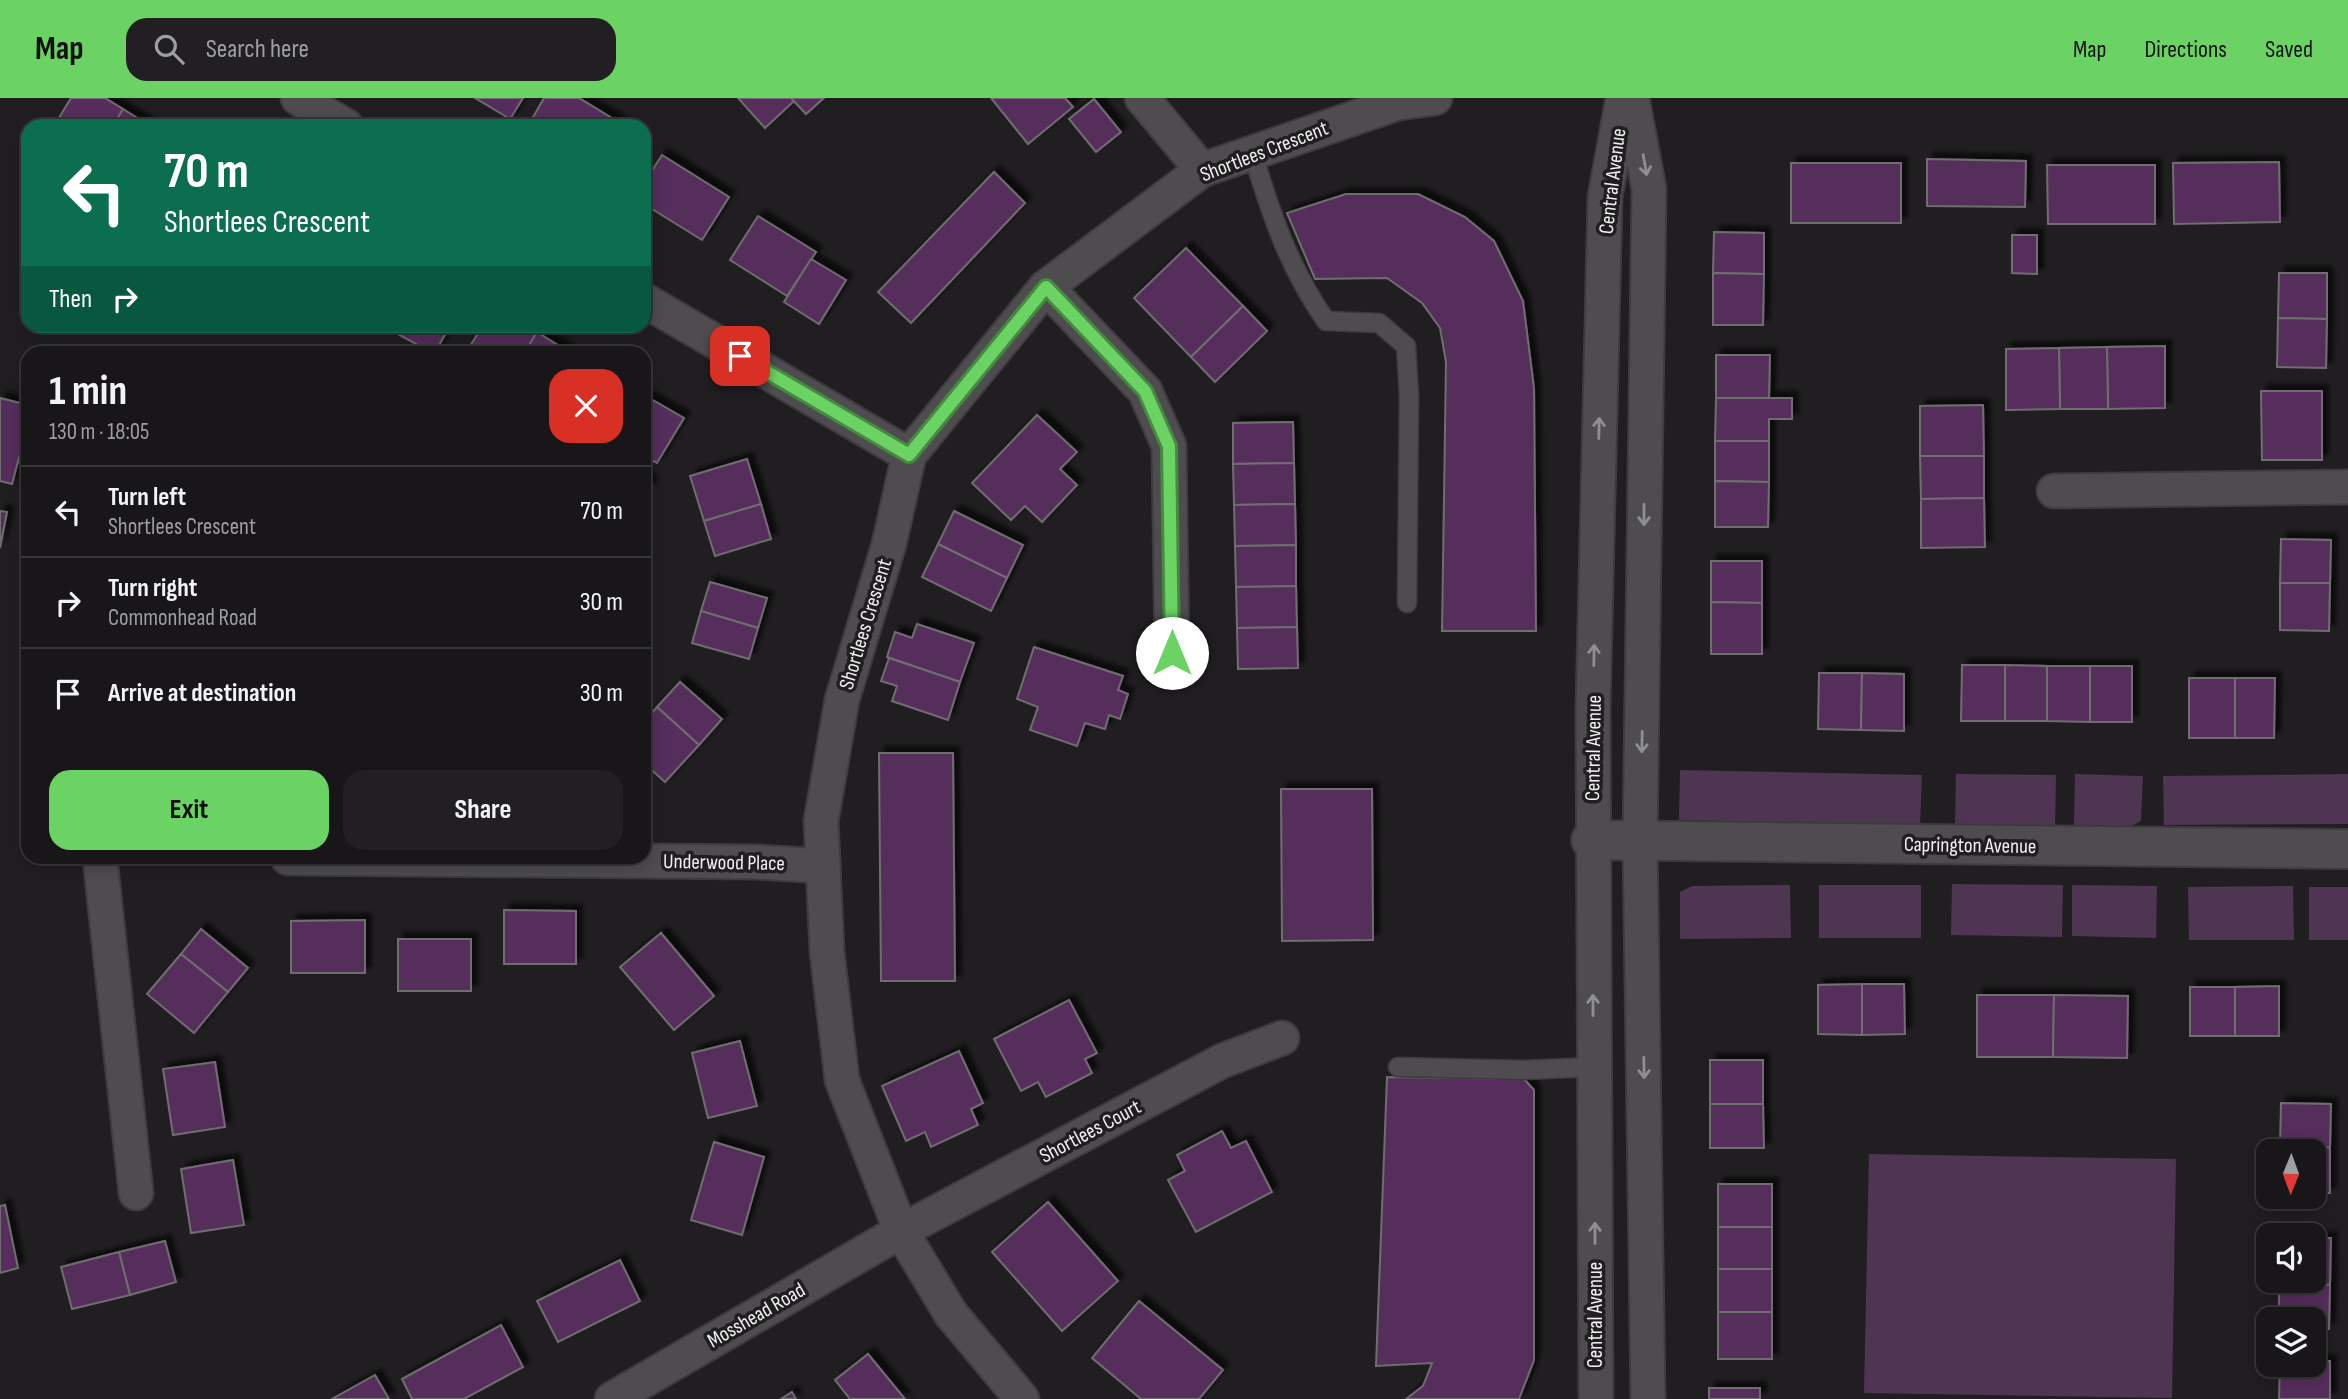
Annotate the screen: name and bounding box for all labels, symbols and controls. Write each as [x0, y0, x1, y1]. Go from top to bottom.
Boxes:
search box [126, 18, 616, 81]
text: Map [35, 29, 84, 69]
icon: search [150, 30, 188, 68]
text: Search here [206, 34, 309, 65]
text: Map [2073, 35, 2106, 64]
text: Directions [2144, 35, 2227, 64]
text: Saved [2265, 35, 2313, 64]
street label: Shortlees Crescent [1197, 116, 1332, 187]
street label: Central Avenue [1594, 127, 1631, 235]
text: 70 m [164, 143, 249, 202]
icon: left [49, 147, 140, 238]
one-way arrow [1639, 153, 1652, 176]
text: Shortlees Crescent [164, 203, 370, 242]
icon: right [106, 280, 144, 318]
text: Then [49, 284, 92, 315]
pin [710, 326, 770, 386]
icon: arrive [721, 337, 759, 375]
text: 1 min [49, 366, 127, 417]
button: close [549, 369, 623, 443]
one-way arrow [1592, 417, 1606, 440]
text: 130 m · 18:05 [49, 418, 149, 446]
text: Turn left [108, 482, 186, 513]
icon: left [49, 493, 87, 531]
text: 70 m [580, 496, 623, 527]
one-way arrow [1637, 503, 1651, 526]
text: Shortlees Crescent [108, 513, 256, 541]
street label: Shortlees Crescent [834, 556, 897, 692]
text: Turn right [108, 573, 197, 604]
icon: right [49, 584, 87, 622]
text: 30 m [580, 587, 623, 618]
text: Commonhead Road [108, 604, 257, 632]
position arrow [1135, 616, 1209, 690]
one-way arrow [1587, 644, 1601, 667]
icon: arrive [49, 675, 87, 713]
text: Arrive at destination [108, 678, 296, 709]
text: 30 m [580, 678, 623, 709]
street label: Central Avenue [1580, 695, 1607, 801]
one-way arrow [1635, 730, 1648, 753]
button: Exit [49, 770, 329, 850]
button: Share [343, 770, 623, 850]
street label: Caprington Avenue [1904, 832, 2036, 859]
street label: Underwood Place [663, 849, 785, 876]
one-way arrow [1586, 994, 1600, 1017]
one-way arrow [1637, 1056, 1651, 1079]
street label: Shortlees Court [1035, 1094, 1145, 1169]
north arrow [2256, 1139, 2326, 1209]
map controls [2256, 1139, 2326, 1377]
one-way arrow [1588, 1222, 1601, 1245]
button: sound [2256, 1223, 2326, 1293]
street label: Central Avenue [1583, 1262, 1608, 1368]
street label: Mosshead Road [703, 1277, 810, 1353]
button: layers [2256, 1307, 2326, 1377]

